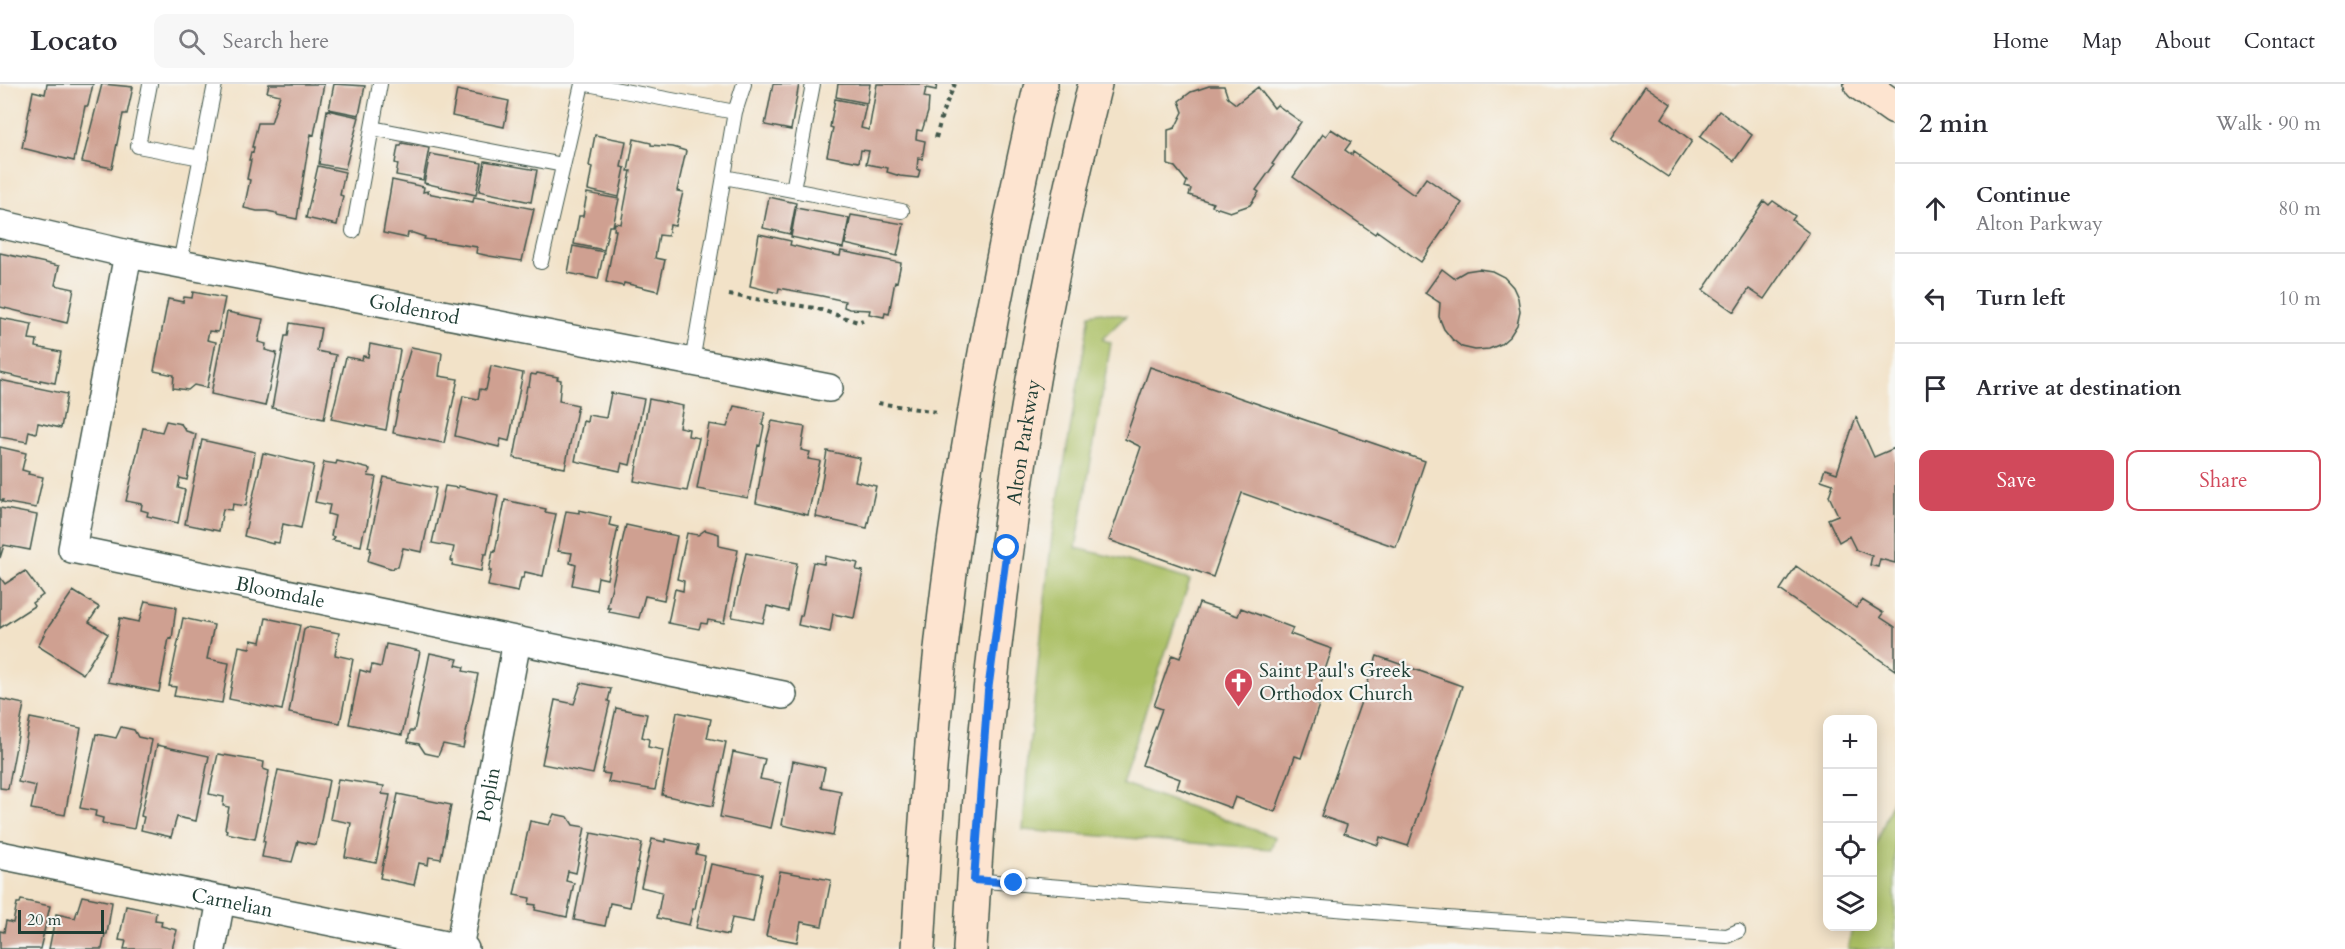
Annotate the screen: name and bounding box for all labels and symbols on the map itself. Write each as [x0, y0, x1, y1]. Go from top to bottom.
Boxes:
street label: Goldenrod [367, 287, 462, 331]
street label: Alton Parkway [1000, 377, 1047, 507]
route start [993, 534, 1019, 560]
street label: Bloomdale [233, 570, 327, 615]
place label: Saint Paul's Greek Orthodox Church [1259, 657, 1413, 707]
church icon: Saint Paul's Greek Orthodox Church [1222, 666, 1254, 708]
street label: Poplin [470, 764, 507, 825]
route end [1000, 869, 1026, 895]
street label: Carnelian [189, 881, 276, 924]
scale bar [18, 907, 104, 934]

